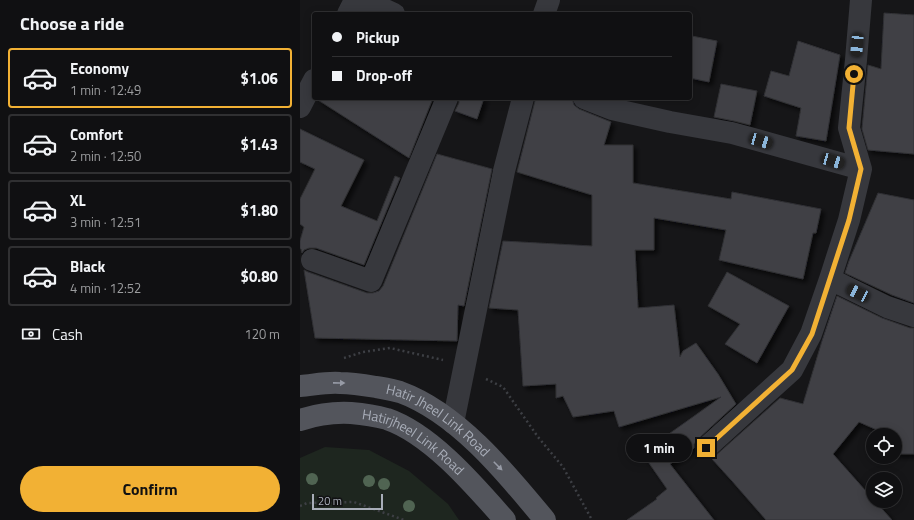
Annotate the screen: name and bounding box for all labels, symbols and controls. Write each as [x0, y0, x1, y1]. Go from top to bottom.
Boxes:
text: Choose a ride [20, 10, 124, 37]
text: Pickup [356, 26, 400, 49]
car [850, 33, 864, 57]
text: Economy [70, 57, 129, 80]
icon: car [22, 60, 58, 96]
text: Drop-off [356, 64, 412, 87]
route start [845, 65, 863, 83]
text: $1.06 [241, 67, 278, 90]
text: 1 min · 12:49 [70, 80, 141, 100]
text: Comfort [70, 123, 123, 146]
icon: car [22, 126, 58, 162]
car [748, 132, 774, 150]
text: $1.43 [241, 133, 278, 156]
text: 2 min · 12:50 [70, 146, 141, 166]
car [820, 152, 846, 170]
text: XL [70, 189, 86, 212]
icon: car [22, 192, 58, 228]
text: $1.80 [241, 199, 278, 222]
text: 3 min · 12:51 [70, 212, 141, 232]
text: Black [70, 255, 105, 278]
icon: car [22, 258, 58, 294]
text: $0.80 [241, 265, 278, 288]
text: 4 min · 12:52 [70, 278, 141, 298]
car [845, 282, 871, 304]
icon: cash [20, 323, 42, 345]
text: Cash [52, 323, 83, 346]
text: 120 m [244, 324, 280, 344]
street label: Hatir Jheel Link Road [384, 378, 495, 461]
one-way arrow [333, 380, 346, 386]
street label: Hatirjheel Link Road [361, 403, 469, 480]
map controls [866, 428, 902, 508]
button: locate [866, 428, 902, 464]
callout: 1 min [626, 434, 692, 462]
text: 1 min [643, 438, 675, 458]
route end [697, 439, 715, 457]
one-way arrow [493, 461, 503, 471]
button: Confirm [20, 466, 280, 512]
button: layers [866, 472, 902, 508]
scale bar [312, 492, 383, 511]
text: 20 m [318, 493, 342, 509]

